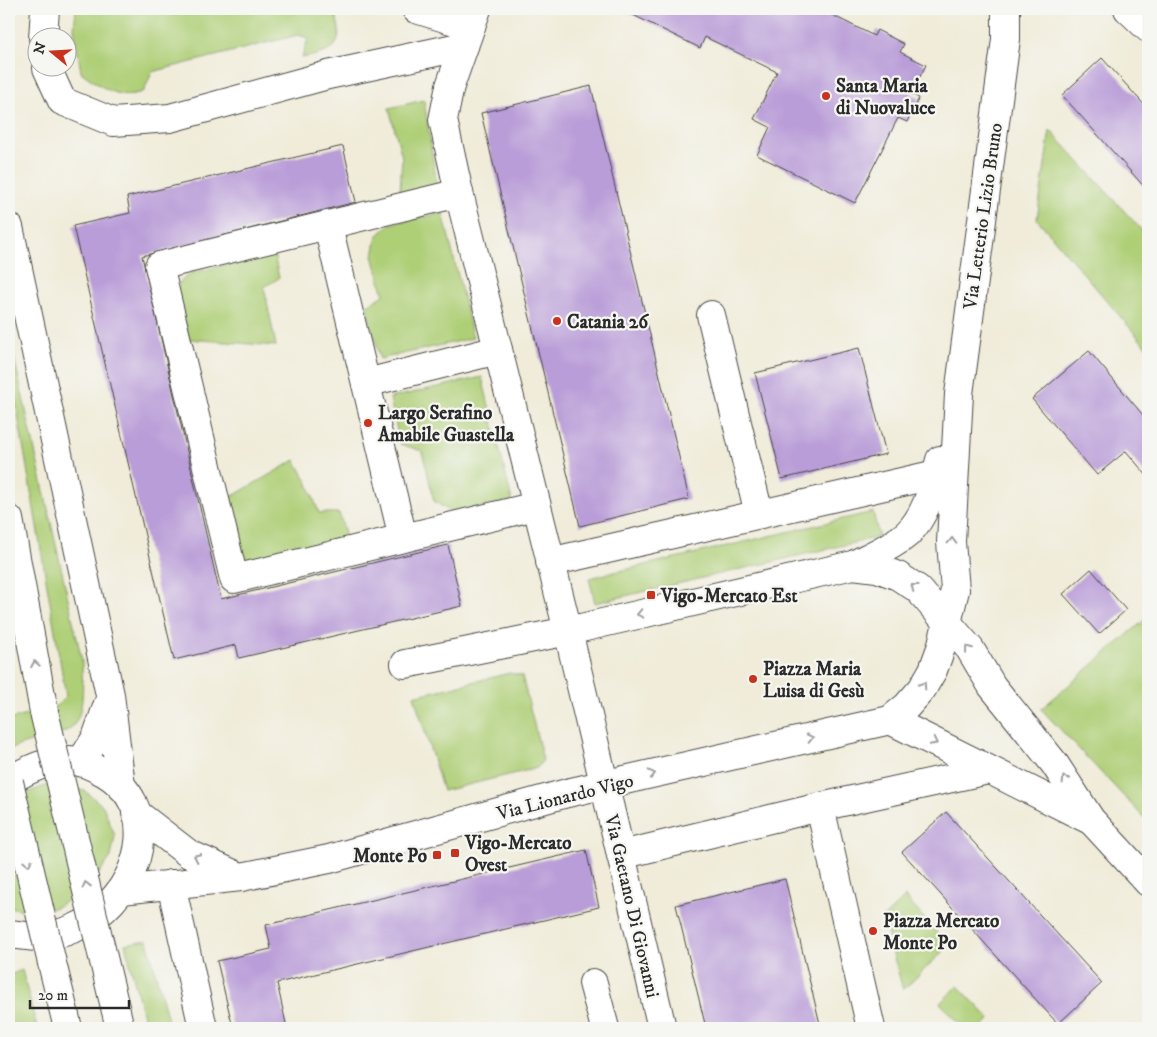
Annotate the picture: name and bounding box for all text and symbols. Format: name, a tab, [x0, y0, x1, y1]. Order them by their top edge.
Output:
north arrow	[28, 28, 78, 78]
text: N	[30, 40, 51, 57]
place label: Santa Maria di Nuovaluce	[836, 75, 935, 120]
marker: Santa Maria di Nuovaluce	[820, 90, 832, 102]
street label: Via Letterio Lizio Bruno	[959, 121, 1008, 312]
place label: Catania 26	[567, 311, 649, 334]
marker: Catania 26	[551, 315, 563, 327]
place label: Largo Serafino Amabile Guastella	[377, 402, 515, 447]
marker: Largo Serafino Amabile Guastella	[362, 417, 374, 429]
one-way arrow	[947, 537, 957, 544]
one-way arrow	[910, 584, 920, 593]
place label: Vigo-Mercato Est	[660, 585, 798, 608]
marker: Vigo-Mercato Est	[645, 589, 657, 601]
one-way arrow	[636, 608, 645, 619]
one-way arrow	[965, 645, 974, 654]
place label: Piazza Maria Luisa di Gesù	[763, 658, 864, 703]
one-way arrow	[31, 659, 41, 668]
marker: Piazza Maria Luisa di Gesù	[747, 673, 759, 685]
one-way arrow	[917, 681, 927, 690]
one-way arrow	[806, 733, 815, 744]
one-way arrow	[928, 736, 937, 746]
street label: Via Lionardo Vigo	[494, 769, 636, 826]
one-way arrow	[647, 769, 656, 780]
one-way arrow	[1061, 776, 1071, 785]
street label: Via Gaetano Di Giovanni	[599, 812, 664, 1000]
place label: Vigo-Mercato Ovest	[464, 832, 572, 877]
place label: Monte Po	[353, 845, 427, 868]
marker: Vigo-Mercato Ovest	[449, 847, 461, 859]
marker: Monte Po	[431, 849, 443, 861]
one-way arrow	[193, 853, 202, 863]
one-way arrow	[22, 859, 33, 868]
one-way arrow	[81, 880, 92, 889]
place label: Piazza Mercato Monte Po	[883, 910, 999, 955]
marker: Piazza Mercato Monte Po	[867, 925, 879, 937]
scale bar	[30, 977, 129, 1009]
text: 20 m	[38, 986, 68, 1005]

